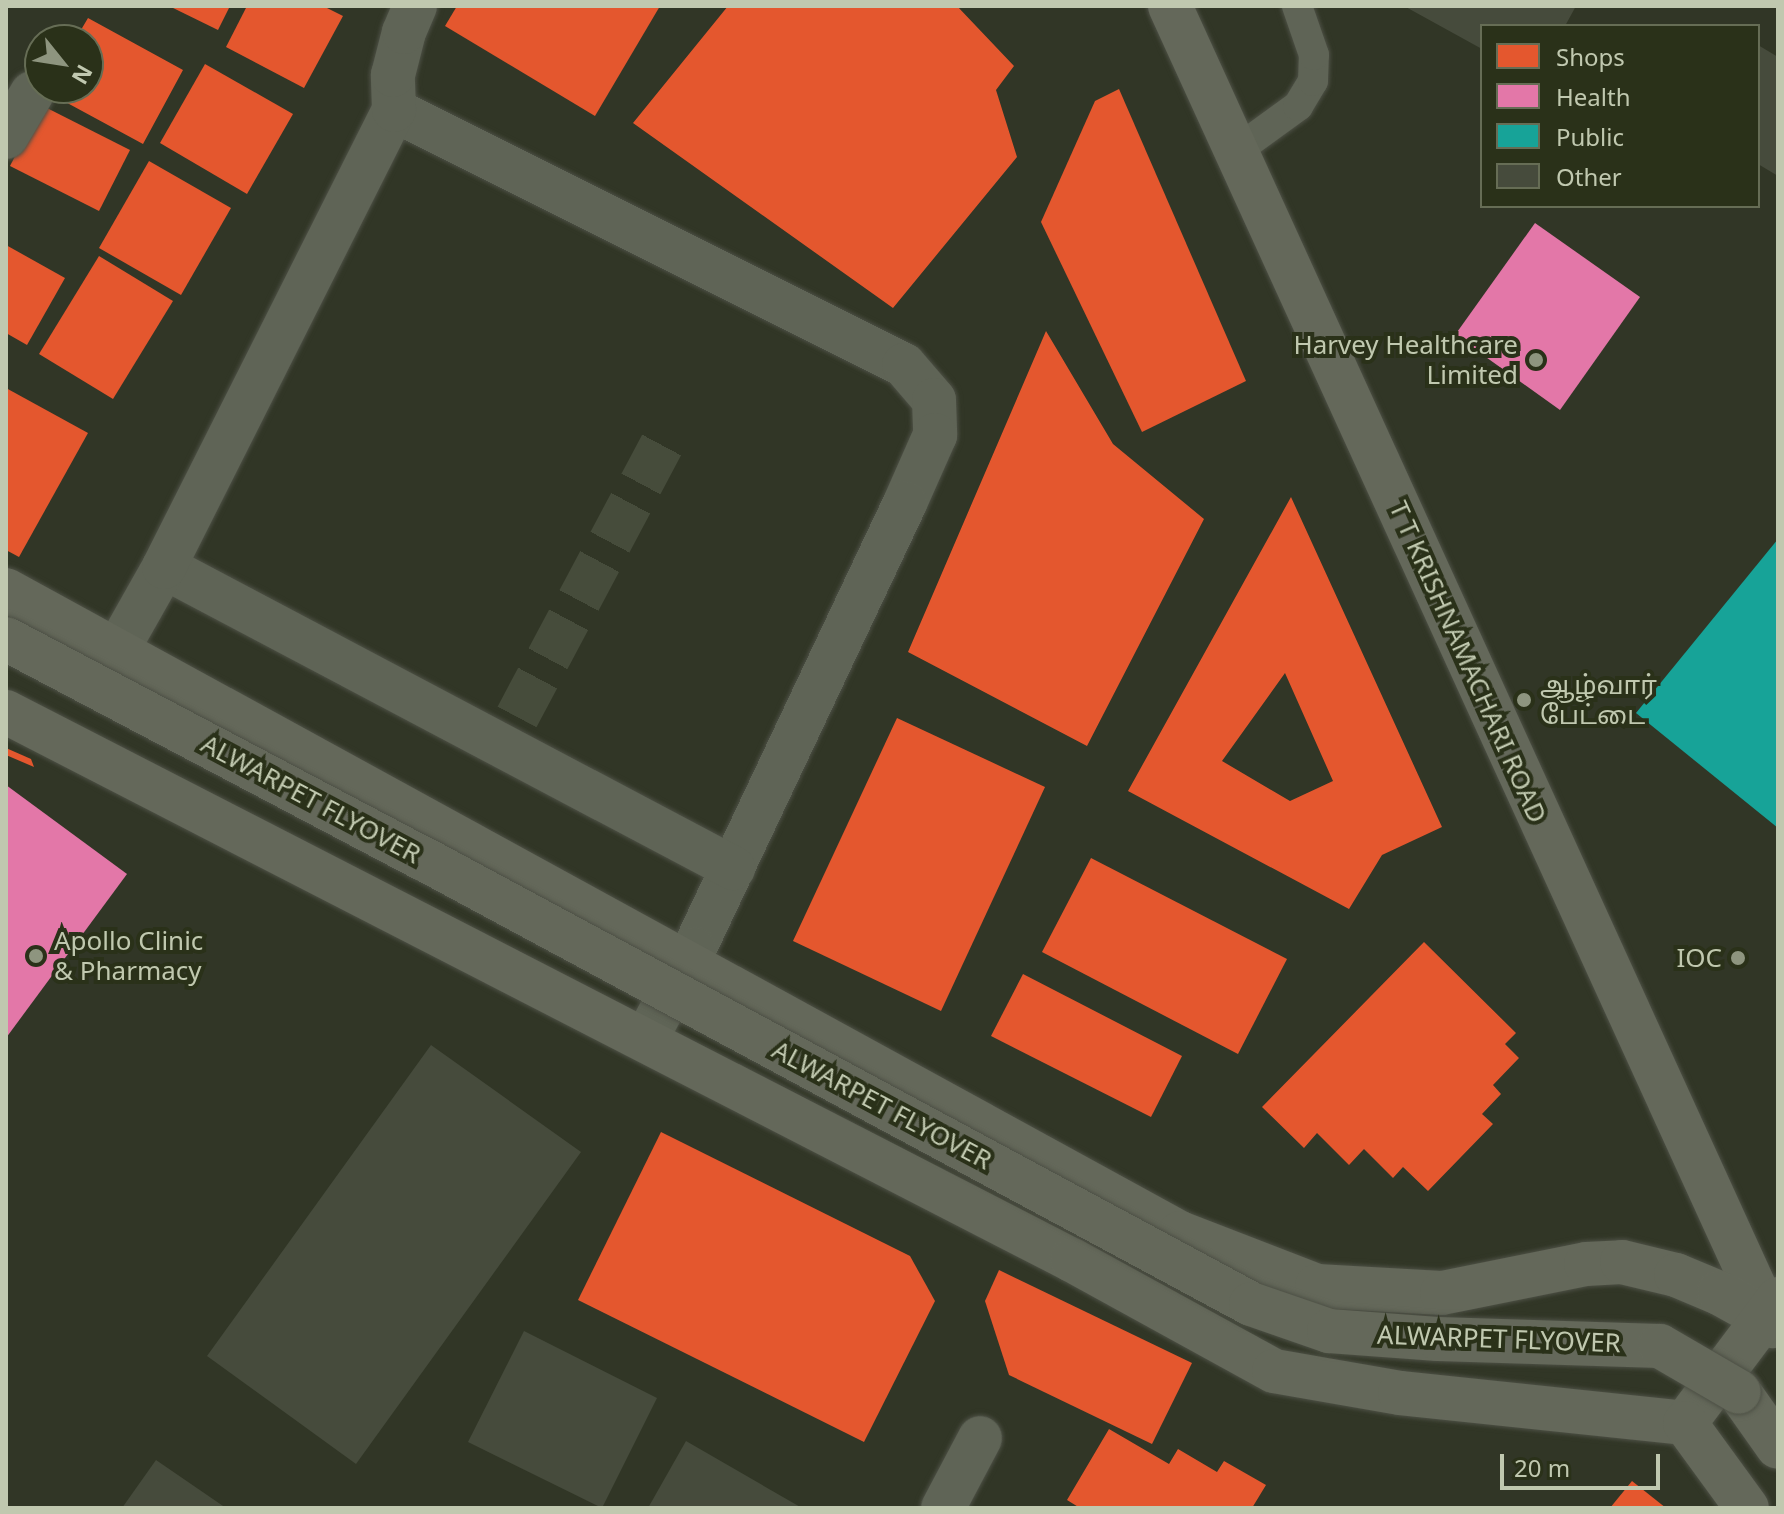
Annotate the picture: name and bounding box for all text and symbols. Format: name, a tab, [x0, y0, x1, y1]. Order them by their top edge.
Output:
north arrow	[24, 24, 104, 104]
legend	[1480, 24, 1760, 208]
text: Shops	[1556, 40, 1625, 73]
text: N	[66, 60, 101, 90]
text: Health	[1556, 80, 1630, 113]
text: Public	[1556, 120, 1624, 153]
text: Other	[1556, 160, 1622, 193]
place label: Harvey Healthcare Limited	[1293, 329, 1518, 390]
marker: Harvey Healthcare Limited	[1525, 349, 1547, 371]
street label: T T KRISHNAMACHARI ROAD	[1383, 496, 1553, 828]
place label: ஆழ்வார் பேட்டை	[1540, 669, 1657, 730]
marker: ஆழ்வார் பேட்டை	[1515, 691, 1533, 709]
street label: ALWARPET FLYOVER	[196, 728, 426, 870]
place label: Apollo Clinic & Pharmacy	[54, 925, 203, 986]
place label: IOC	[1676, 942, 1722, 974]
marker: Apollo Clinic & Pharmacy	[25, 945, 47, 967]
marker: IOC	[1729, 949, 1747, 967]
street label: ALWARPET FLYOVER	[767, 1034, 997, 1176]
street label: ALWARPET FLYOVER	[1377, 1319, 1621, 1359]
scale bar	[1504, 1438, 1664, 1488]
text: 20 m	[1514, 1451, 1570, 1484]

